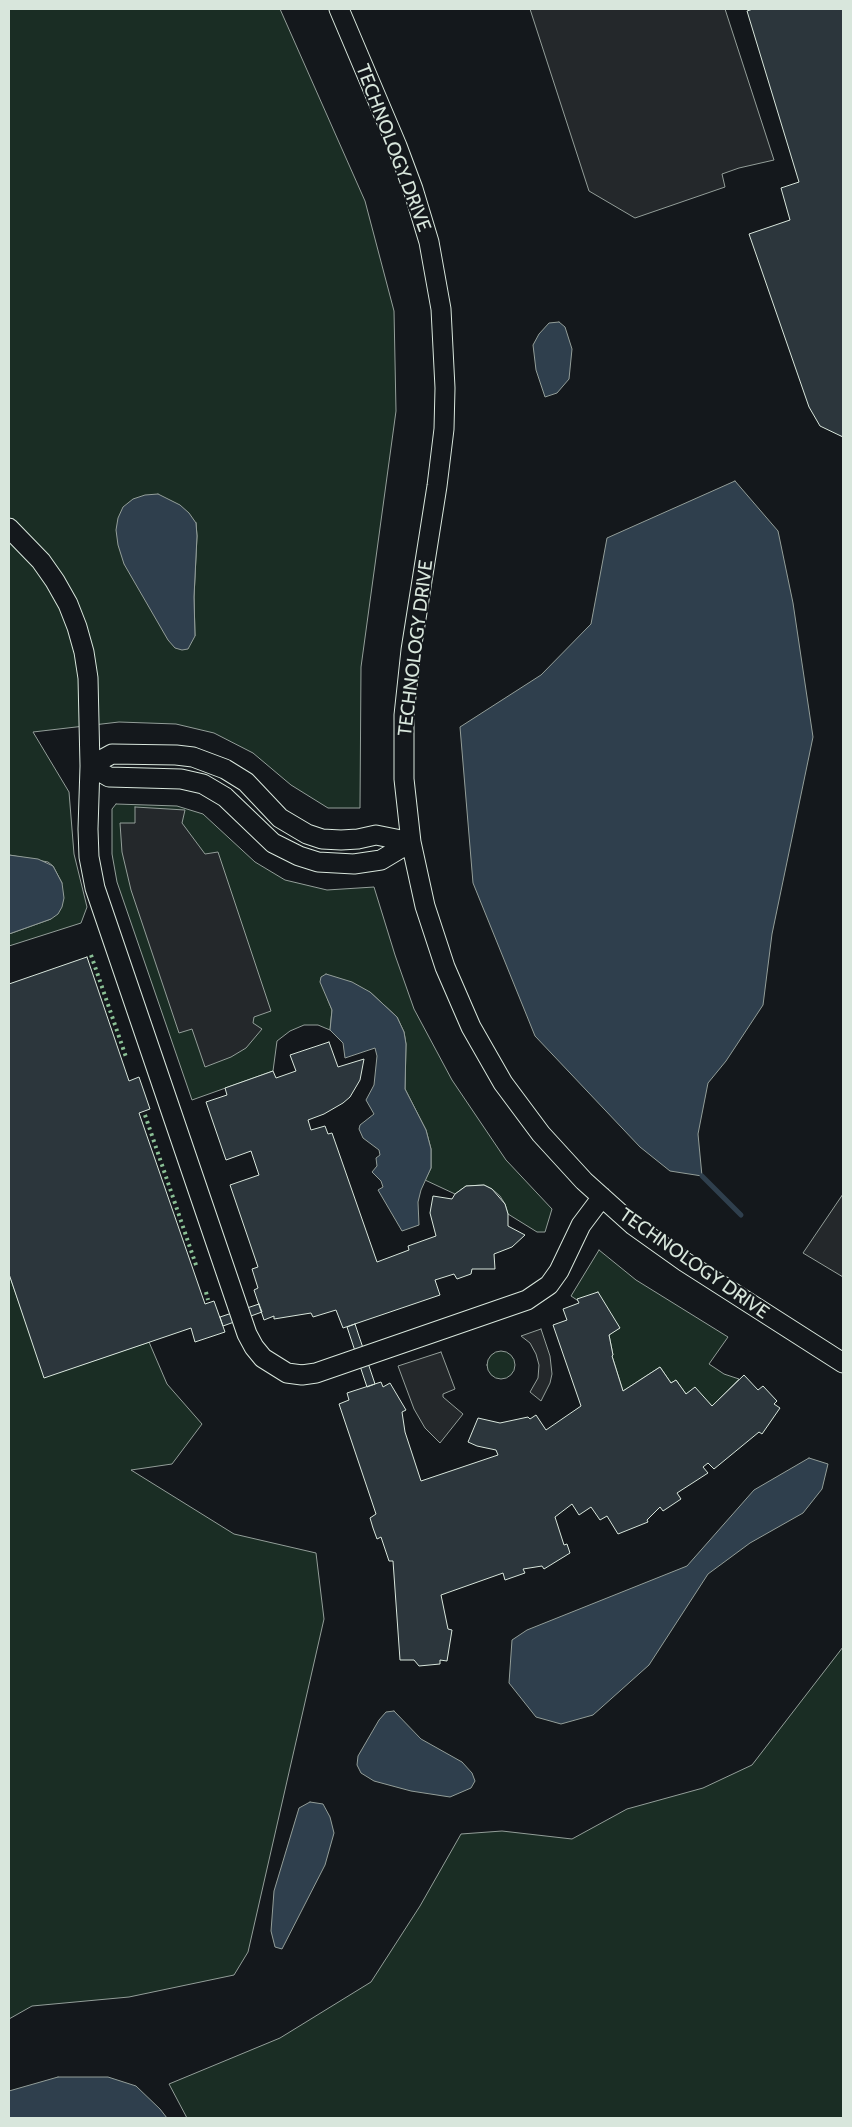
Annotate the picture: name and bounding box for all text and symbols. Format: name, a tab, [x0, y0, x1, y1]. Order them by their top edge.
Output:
street label: TECHNOLOGY DRIVE	[351, 61, 435, 235]
street label: TECHNOLOGY DRIVE	[394, 559, 438, 737]
street label: TECHNOLOGY DRIVE	[615, 1204, 773, 1324]

